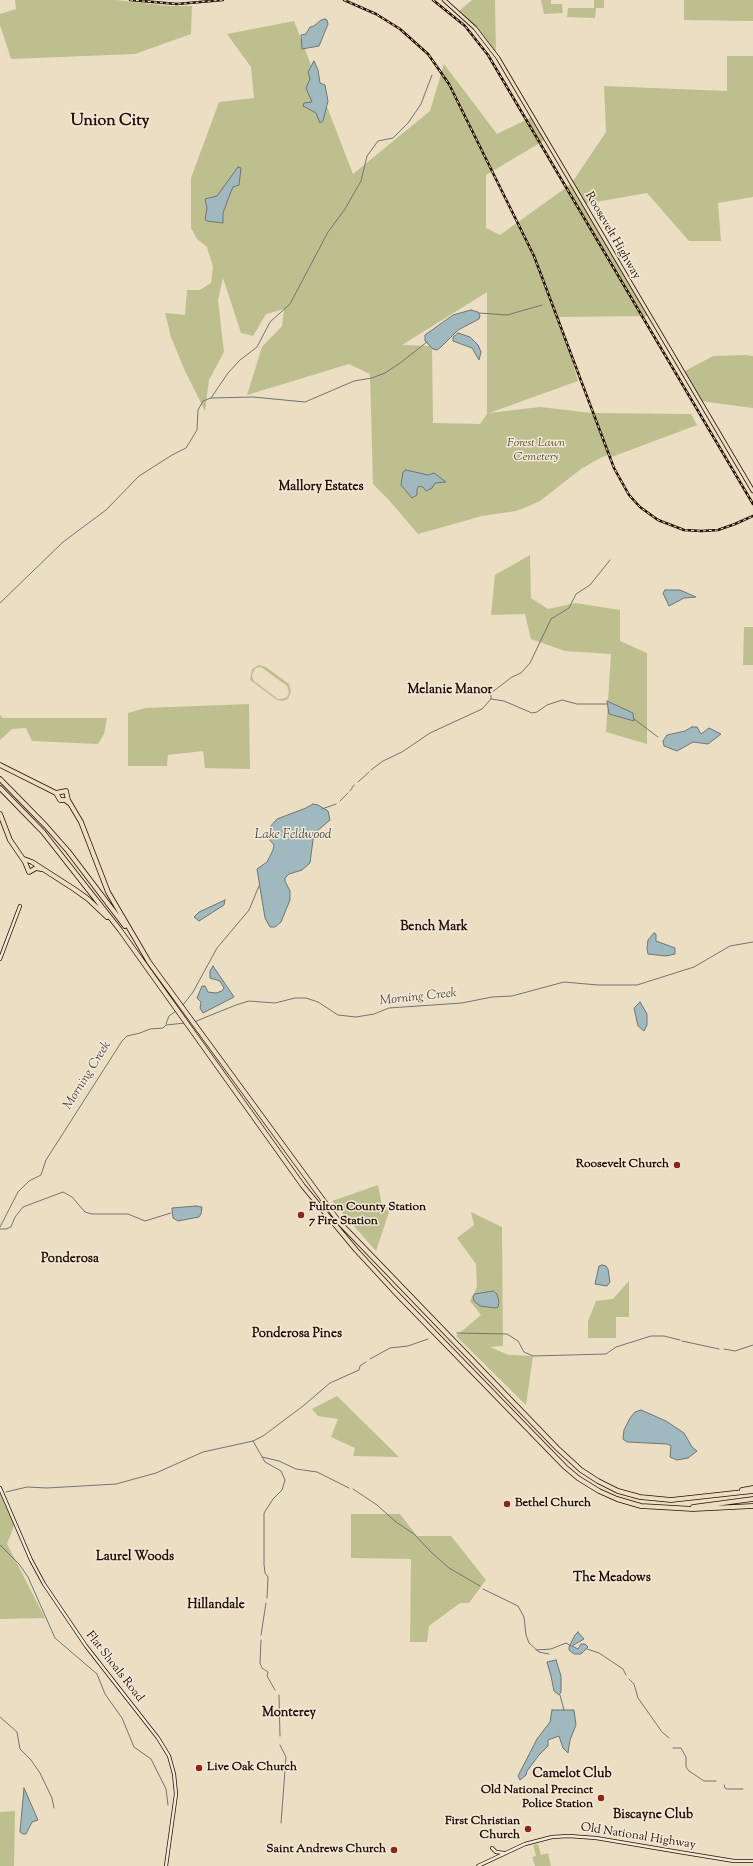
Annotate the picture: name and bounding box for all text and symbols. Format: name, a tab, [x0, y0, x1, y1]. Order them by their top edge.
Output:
district label: Union City	[70, 112, 150, 132]
street label: Roosevelt Highway	[581, 190, 643, 282]
park label: Forest Lawn Cemetery	[507, 437, 565, 465]
district label: Mallory Estates	[278, 480, 364, 496]
district label: Melanie Manor	[408, 683, 492, 699]
water label: Lake Feldwood	[254, 828, 332, 844]
district label: Bench Mark	[400, 920, 468, 936]
water label: Morning Creek	[379, 986, 457, 1010]
water label: Morning Creek	[61, 1039, 115, 1113]
place label: Roosevelt Church	[576, 1158, 669, 1172]
marker: Roosevelt Church	[672, 1160, 682, 1170]
place label: Fulton County Station 7 Fire Station	[309, 1201, 426, 1229]
marker: Fulton County Station 7 Fire Station	[296, 1210, 306, 1220]
district label: Ponderosa	[41, 1252, 99, 1268]
district label: Ponderosa Pines	[252, 1327, 342, 1343]
place label: Bethel Church	[515, 1497, 591, 1511]
marker: Bethel Church	[502, 1499, 512, 1509]
district label: Laurel Woods	[96, 1550, 174, 1566]
district label: The Meadows	[573, 1571, 651, 1587]
district label: Hillandale	[187, 1598, 245, 1614]
street label: Flat Shoals Road	[82, 1629, 146, 1705]
district label: Monterey	[262, 1706, 316, 1722]
place label: Live Oak Church	[207, 1761, 297, 1775]
marker: Live Oak Church	[194, 1763, 204, 1773]
district label: Camelot Club	[532, 1767, 612, 1783]
place label: Old National Precinct Police Station	[481, 1784, 593, 1812]
marker: Old National Precinct Police Station	[596, 1793, 606, 1803]
district label: Biscayne Club	[613, 1808, 693, 1824]
place label: First Christian Church	[445, 1815, 520, 1843]
street label: Old National Highway	[579, 1821, 697, 1853]
marker: First Christian Church	[523, 1824, 533, 1834]
place label: Saint Andrews Church	[266, 1843, 386, 1857]
marker: Saint Andrews Church	[389, 1845, 399, 1855]

